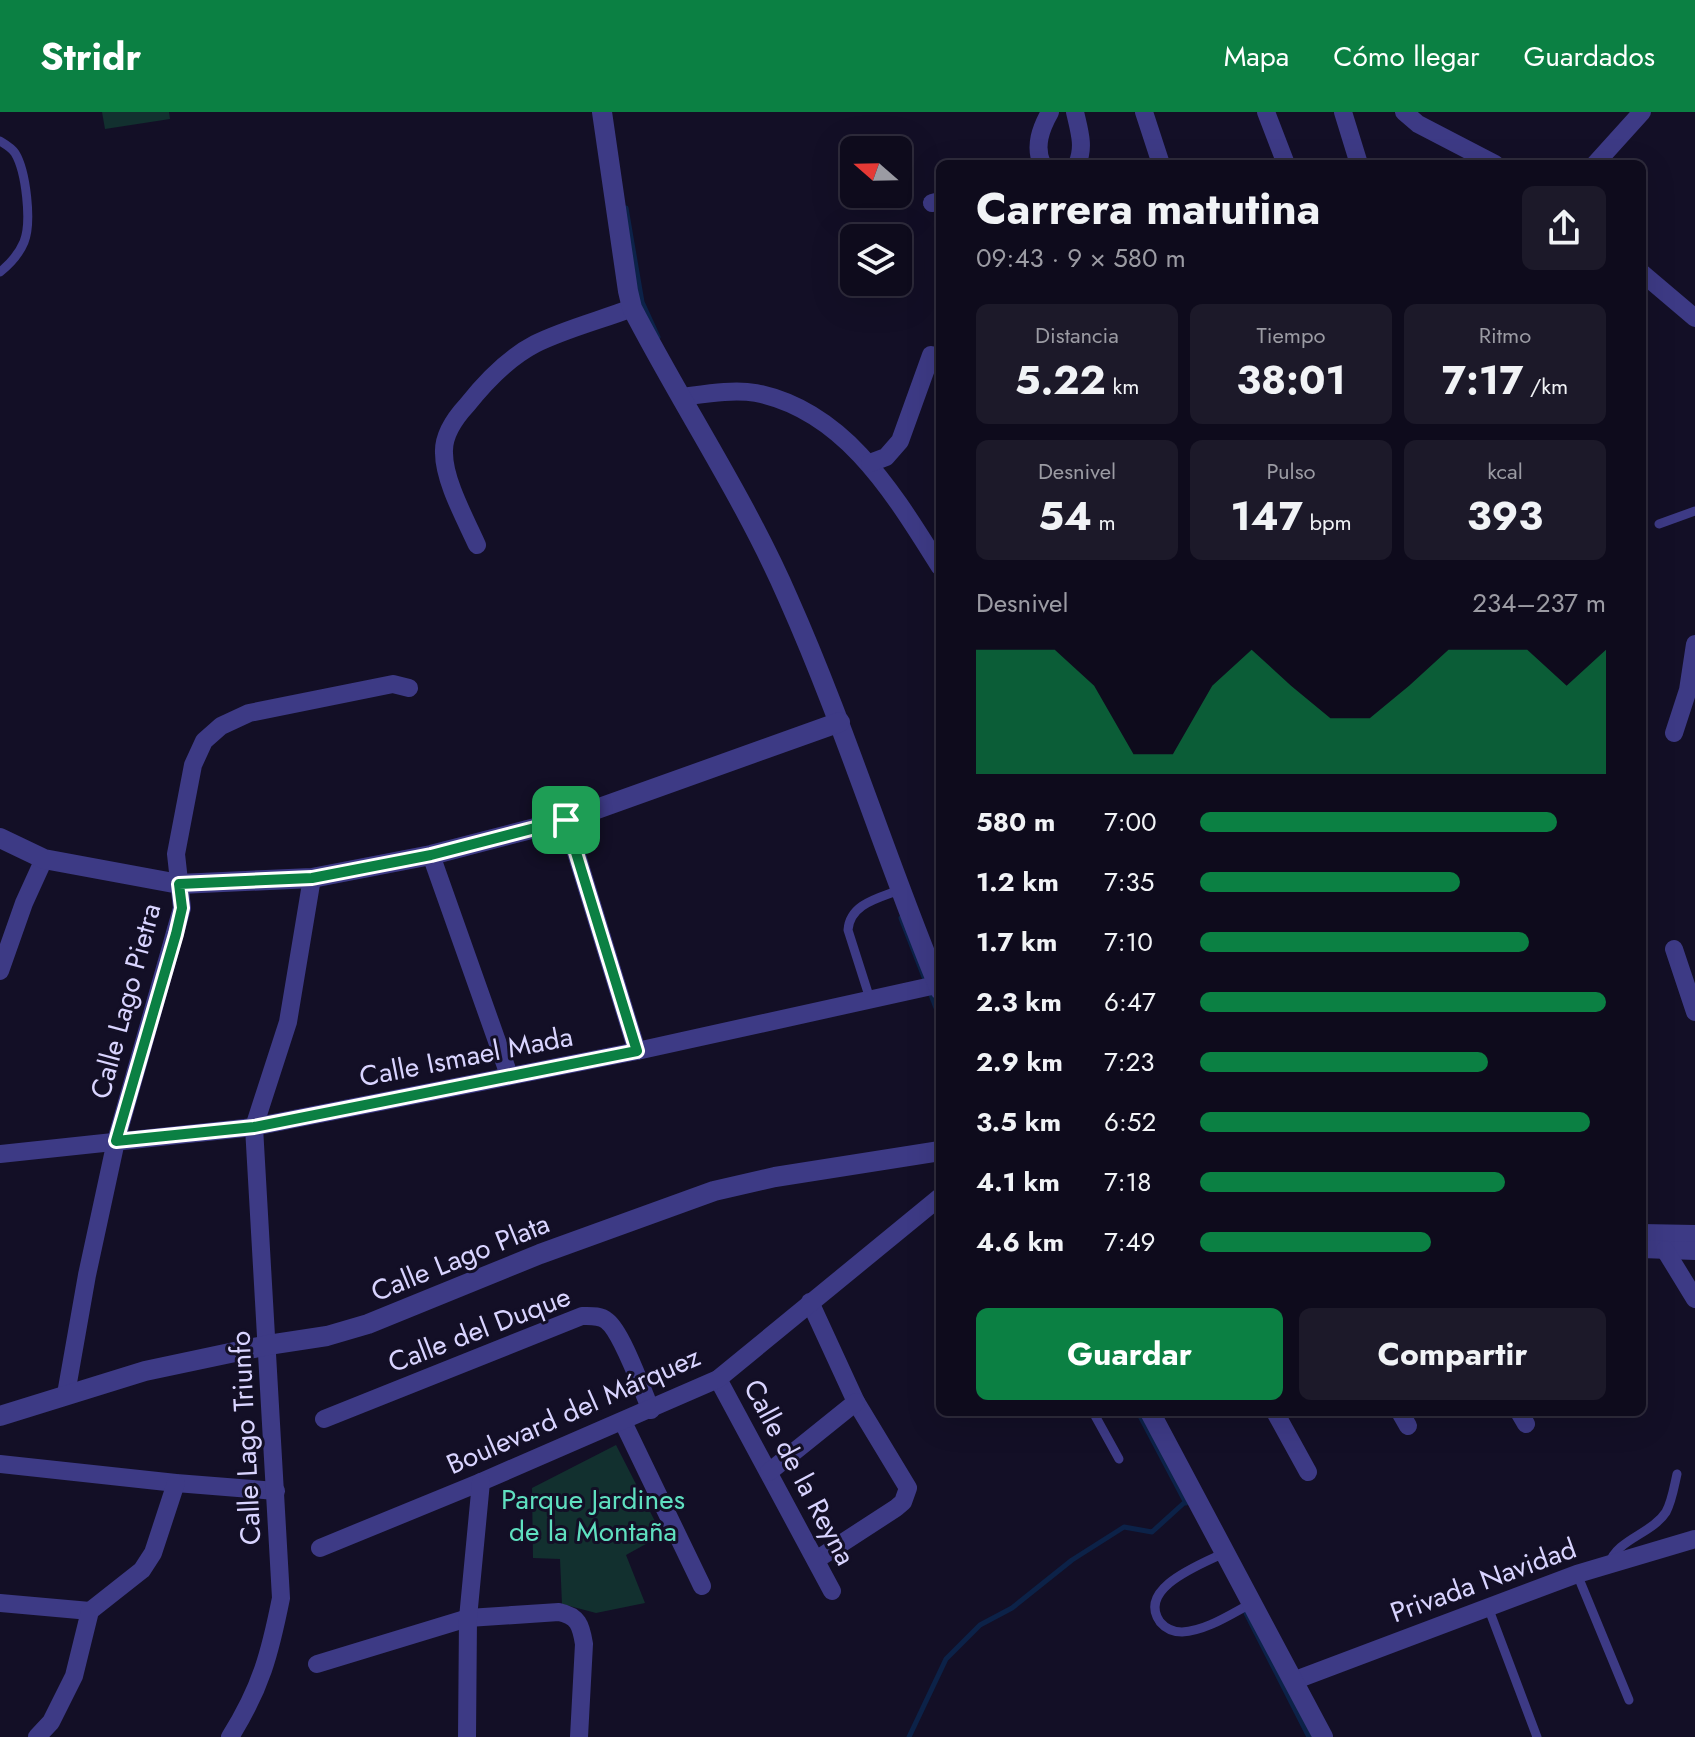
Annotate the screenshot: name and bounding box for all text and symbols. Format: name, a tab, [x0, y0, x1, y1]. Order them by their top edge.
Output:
text: Stridr	[40, 29, 141, 84]
text: Mapa	[1224, 36, 1289, 77]
text: Cómo llegar	[1333, 36, 1480, 77]
text: Guardados	[1524, 36, 1655, 77]
north arrow	[840, 136, 912, 208]
map controls	[840, 136, 912, 296]
text: Carrera matutina	[976, 177, 1321, 241]
button: share	[1522, 186, 1606, 270]
button: layers	[840, 224, 912, 296]
text: 09:43 · 9 × 580 m	[976, 239, 1186, 277]
text: Distancia	[1035, 319, 1119, 351]
text: Tiempo	[1257, 319, 1326, 351]
text: Ritmo	[1479, 319, 1531, 351]
text: 5.22	[1015, 351, 1106, 409]
text: 38:01	[1236, 351, 1346, 409]
text: 7:17	[1442, 351, 1523, 409]
text: km	[1106, 370, 1139, 402]
text: /km	[1523, 370, 1568, 402]
text: Desnivel	[1038, 455, 1116, 487]
text: Pulso	[1266, 455, 1316, 487]
text: kcal	[1487, 455, 1523, 487]
text: 54	[1038, 487, 1092, 545]
text: 147	[1230, 487, 1303, 545]
text: 393	[1467, 487, 1543, 545]
text: m	[1092, 506, 1116, 538]
text: bpm	[1303, 506, 1352, 538]
text: Desnivel	[976, 584, 1068, 622]
text: 234–237 m	[1472, 584, 1606, 622]
pin	[532, 786, 600, 854]
icon: arrive	[544, 798, 588, 842]
text: 580 m	[976, 803, 1055, 841]
text: 7:00	[1104, 803, 1157, 841]
text: 1.2 km	[976, 863, 1059, 901]
text: 7:35	[1104, 863, 1154, 901]
street label: Calle Lago Pietra	[80, 899, 171, 1103]
text: 1.7 km	[976, 923, 1057, 961]
text: 7:10	[1104, 923, 1153, 961]
text: 2.3 km	[976, 983, 1062, 1021]
text: 6:47	[1104, 983, 1156, 1021]
street label: Calle Ismael Mada	[356, 1016, 576, 1097]
text: 2.9 km	[976, 1043, 1063, 1081]
text: 7:23	[1104, 1043, 1154, 1081]
text: 3.5 km	[976, 1103, 1061, 1141]
text: 6:52	[1104, 1103, 1156, 1141]
text: 4.1 km	[976, 1163, 1060, 1201]
text: 7:18	[1104, 1163, 1151, 1201]
street label: Calle Lago Plata	[365, 1203, 556, 1312]
text: 4.6 km	[976, 1223, 1064, 1261]
text: 7:49	[1104, 1223, 1156, 1261]
street label: Calle del Duque	[382, 1276, 576, 1383]
button: Guardar	[976, 1308, 1283, 1400]
button: Compartir	[1299, 1308, 1606, 1400]
street label: Calle Lago Triunfo	[219, 1330, 272, 1546]
street label: Boulevard del Márquez	[440, 1336, 707, 1485]
street label: Calle de la Reyna	[733, 1372, 866, 1573]
park label: Parque Jardines de la Montaña	[501, 1479, 685, 1552]
street label: Privada Navidad	[1384, 1528, 1582, 1633]

